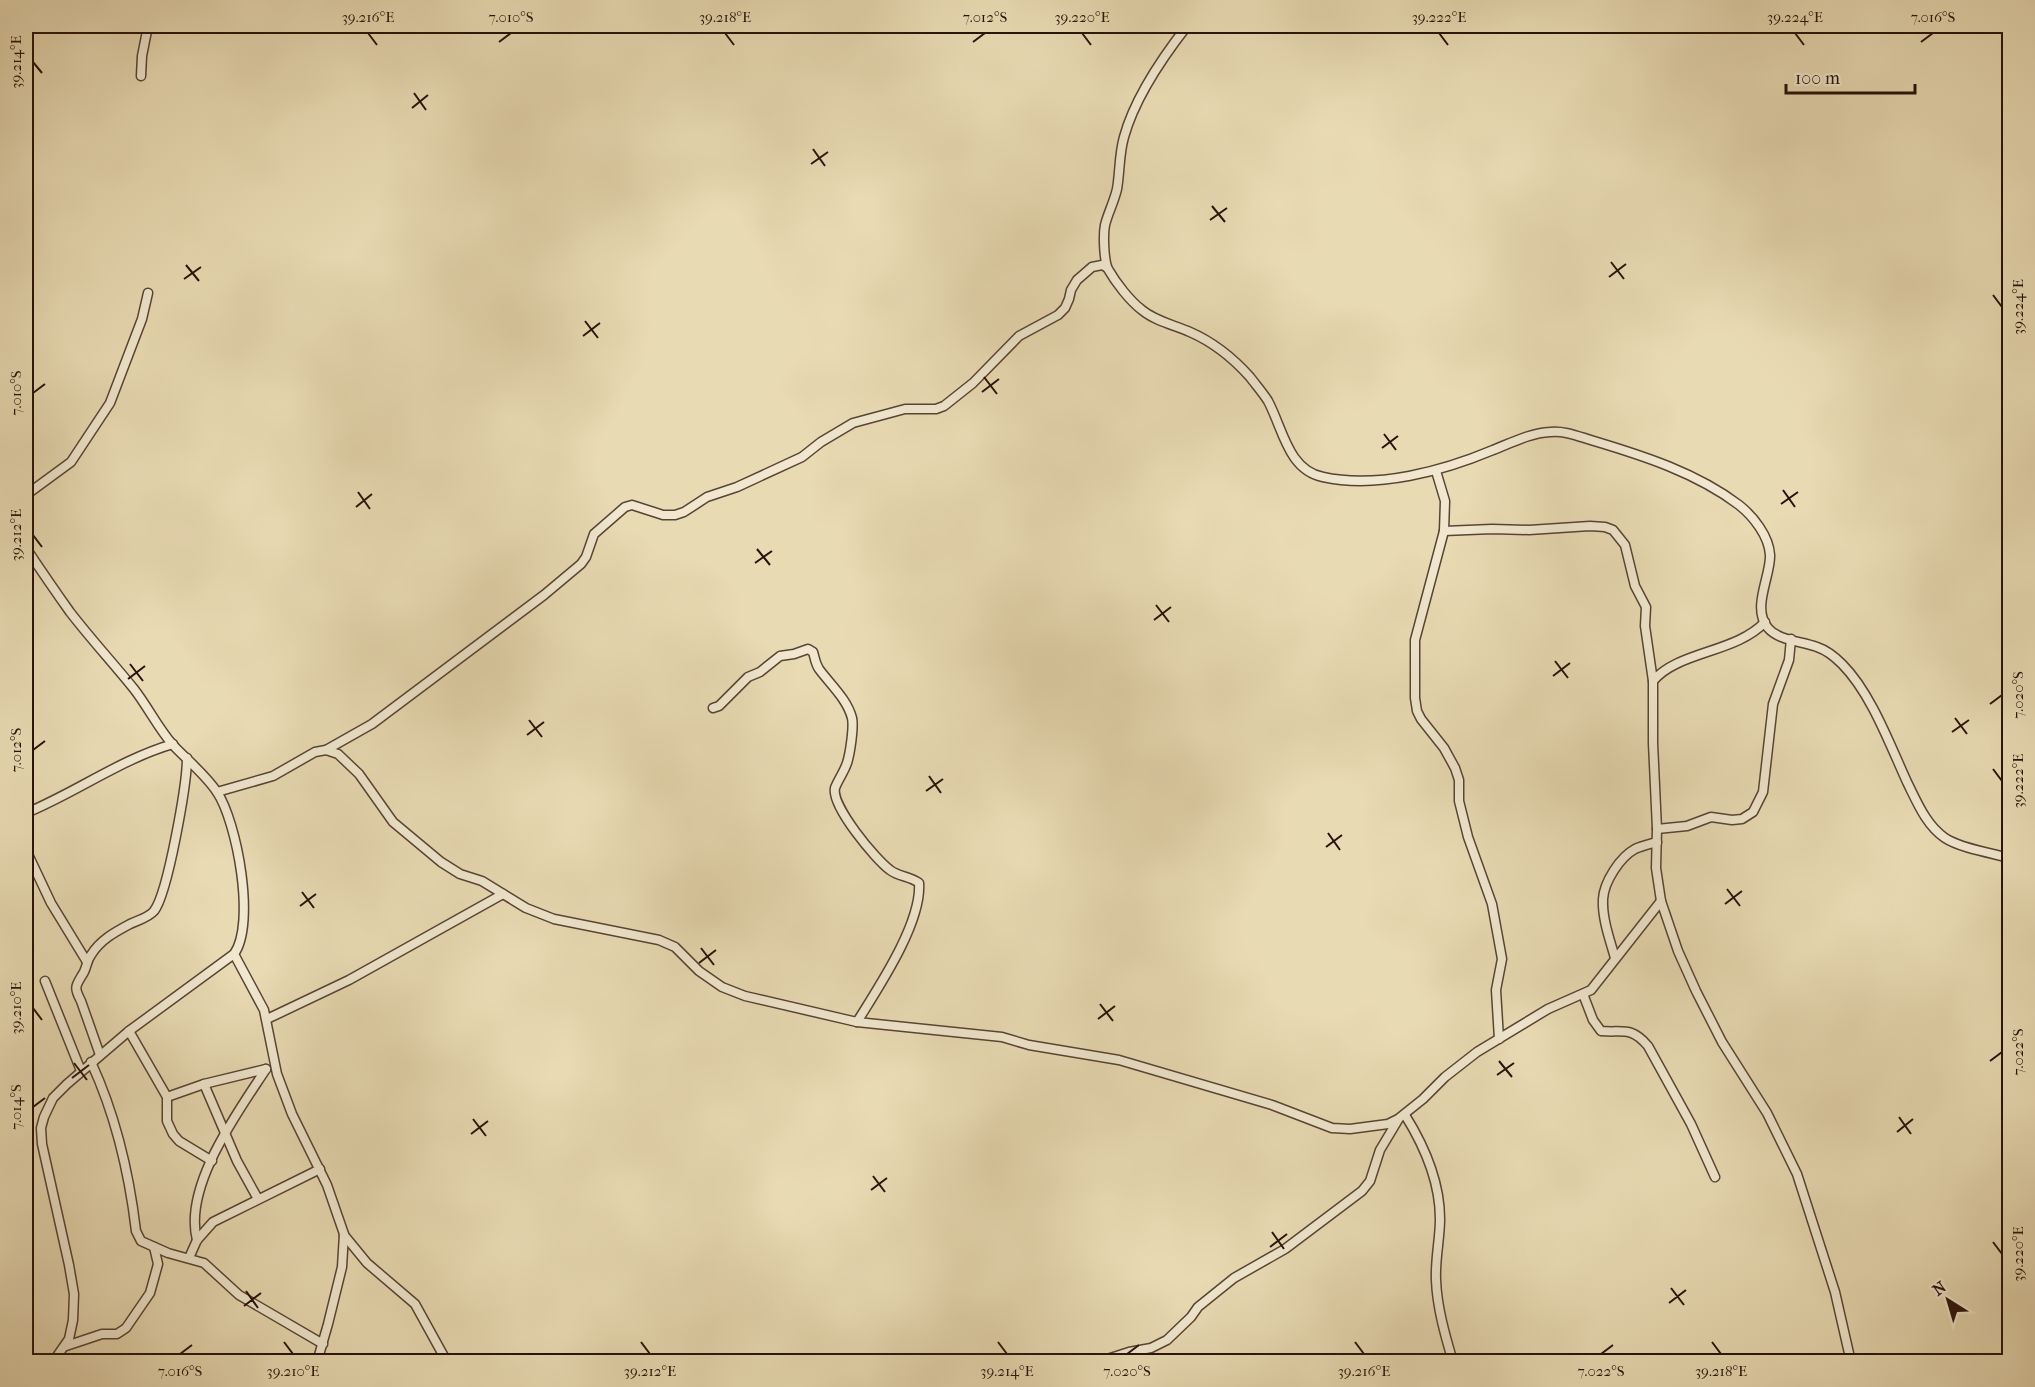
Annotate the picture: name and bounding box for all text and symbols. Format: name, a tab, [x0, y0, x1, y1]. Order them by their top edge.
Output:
text: 39.216°E	[342, 8, 394, 26]
text: 7.010°S	[489, 8, 534, 26]
text: 39.218°E	[699, 8, 751, 26]
text: 7.012°S	[963, 8, 1007, 26]
text: 39.220°E	[1054, 8, 1110, 26]
text: 39.222°E	[1412, 8, 1466, 26]
text: 39.224°E	[1767, 8, 1823, 26]
text: 7.016°S	[1911, 8, 1956, 26]
text: 39.214°E	[7, 35, 25, 89]
scale bar	[1786, 57, 1915, 95]
text: 100 m	[1795, 68, 1840, 89]
text: 39.224°E	[2009, 279, 2027, 335]
text: 7.010°S	[7, 370, 25, 415]
text: 39.212°E	[7, 509, 25, 561]
text: 7.020°S	[2009, 671, 2027, 719]
text: 7.012°S	[7, 728, 25, 772]
text: 39.222°E	[2009, 754, 2027, 808]
text: 39.210°E	[7, 982, 25, 1034]
text: 7.022°S	[2009, 1028, 2027, 1075]
text: 7.014°S	[7, 1084, 25, 1130]
text: 39.220°E	[2009, 1226, 2027, 1282]
north arrow	[1918, 1270, 1978, 1330]
text: N	[1929, 1277, 1951, 1300]
text: 7.016°S	[158, 1362, 203, 1380]
text: 39.210°E	[267, 1362, 319, 1380]
text: 39.212°E	[624, 1362, 676, 1380]
text: 39.214°E	[980, 1362, 1034, 1380]
text: 7.020°S	[1103, 1362, 1151, 1380]
text: 39.216°E	[1338, 1362, 1390, 1380]
text: 7.022°S	[1578, 1362, 1625, 1380]
text: 39.218°E	[1695, 1362, 1747, 1380]

